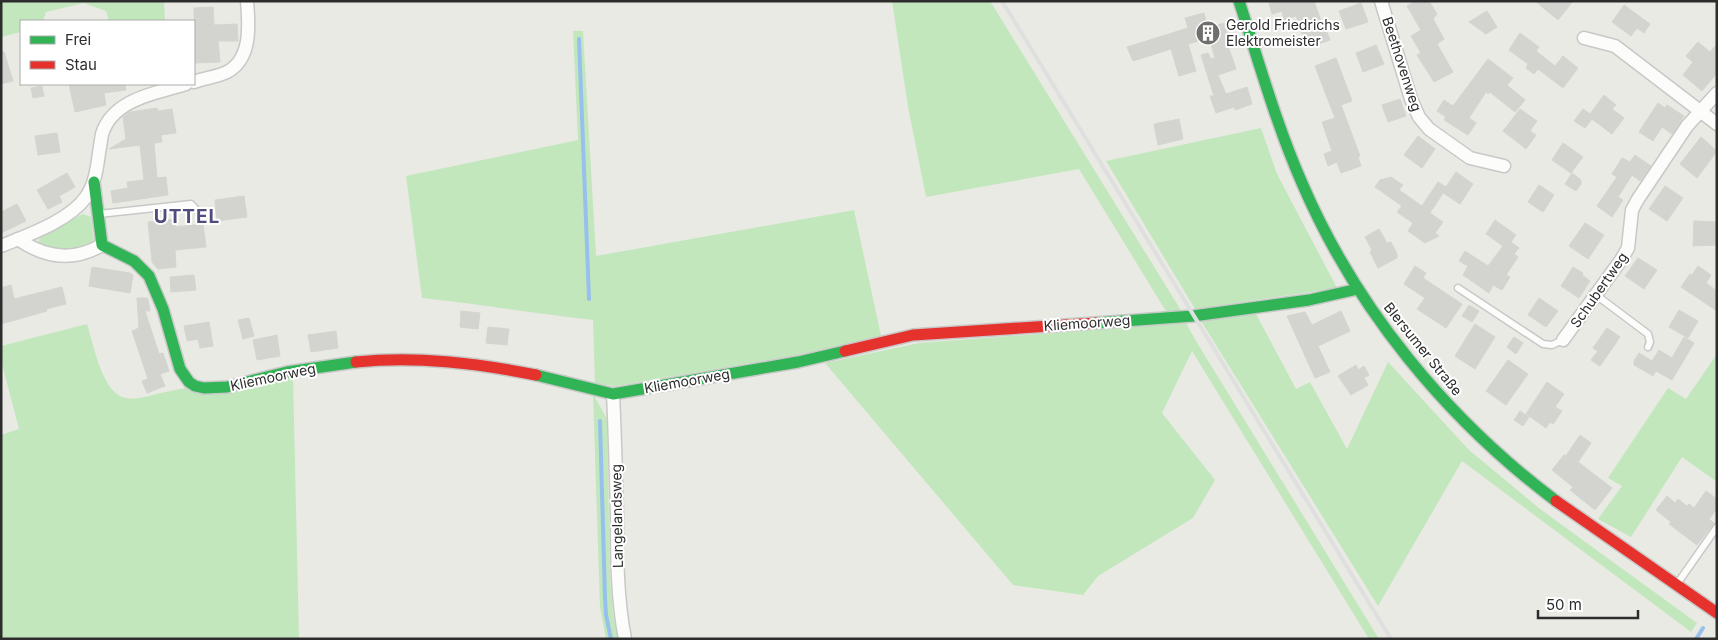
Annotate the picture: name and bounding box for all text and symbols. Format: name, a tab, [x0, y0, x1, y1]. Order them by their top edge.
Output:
street label: Beethovenweg	[1379, 14, 1426, 113]
place label: Gerold Friedrichs Elektromeister	[1226, 16, 1340, 49]
legend	[20, 20, 195, 85]
building icon: Gerold Friedrichs Elektromeister	[1195, 20, 1221, 46]
text: Frei	[65, 30, 91, 49]
text: Stau	[65, 55, 97, 74]
district label: UTTEL	[154, 205, 220, 228]
street label: Schubertweg	[1566, 249, 1631, 331]
street label: Blersumer Straße	[1381, 299, 1466, 399]
street label: Kliemoorweg	[1043, 311, 1131, 334]
street label: Kliemoorweg	[229, 359, 317, 394]
street label: Kliemoorweg	[643, 365, 731, 396]
street label: Langelandsweg	[607, 464, 626, 568]
scale bar	[1538, 588, 1638, 620]
text: 50 m	[1546, 595, 1582, 614]

